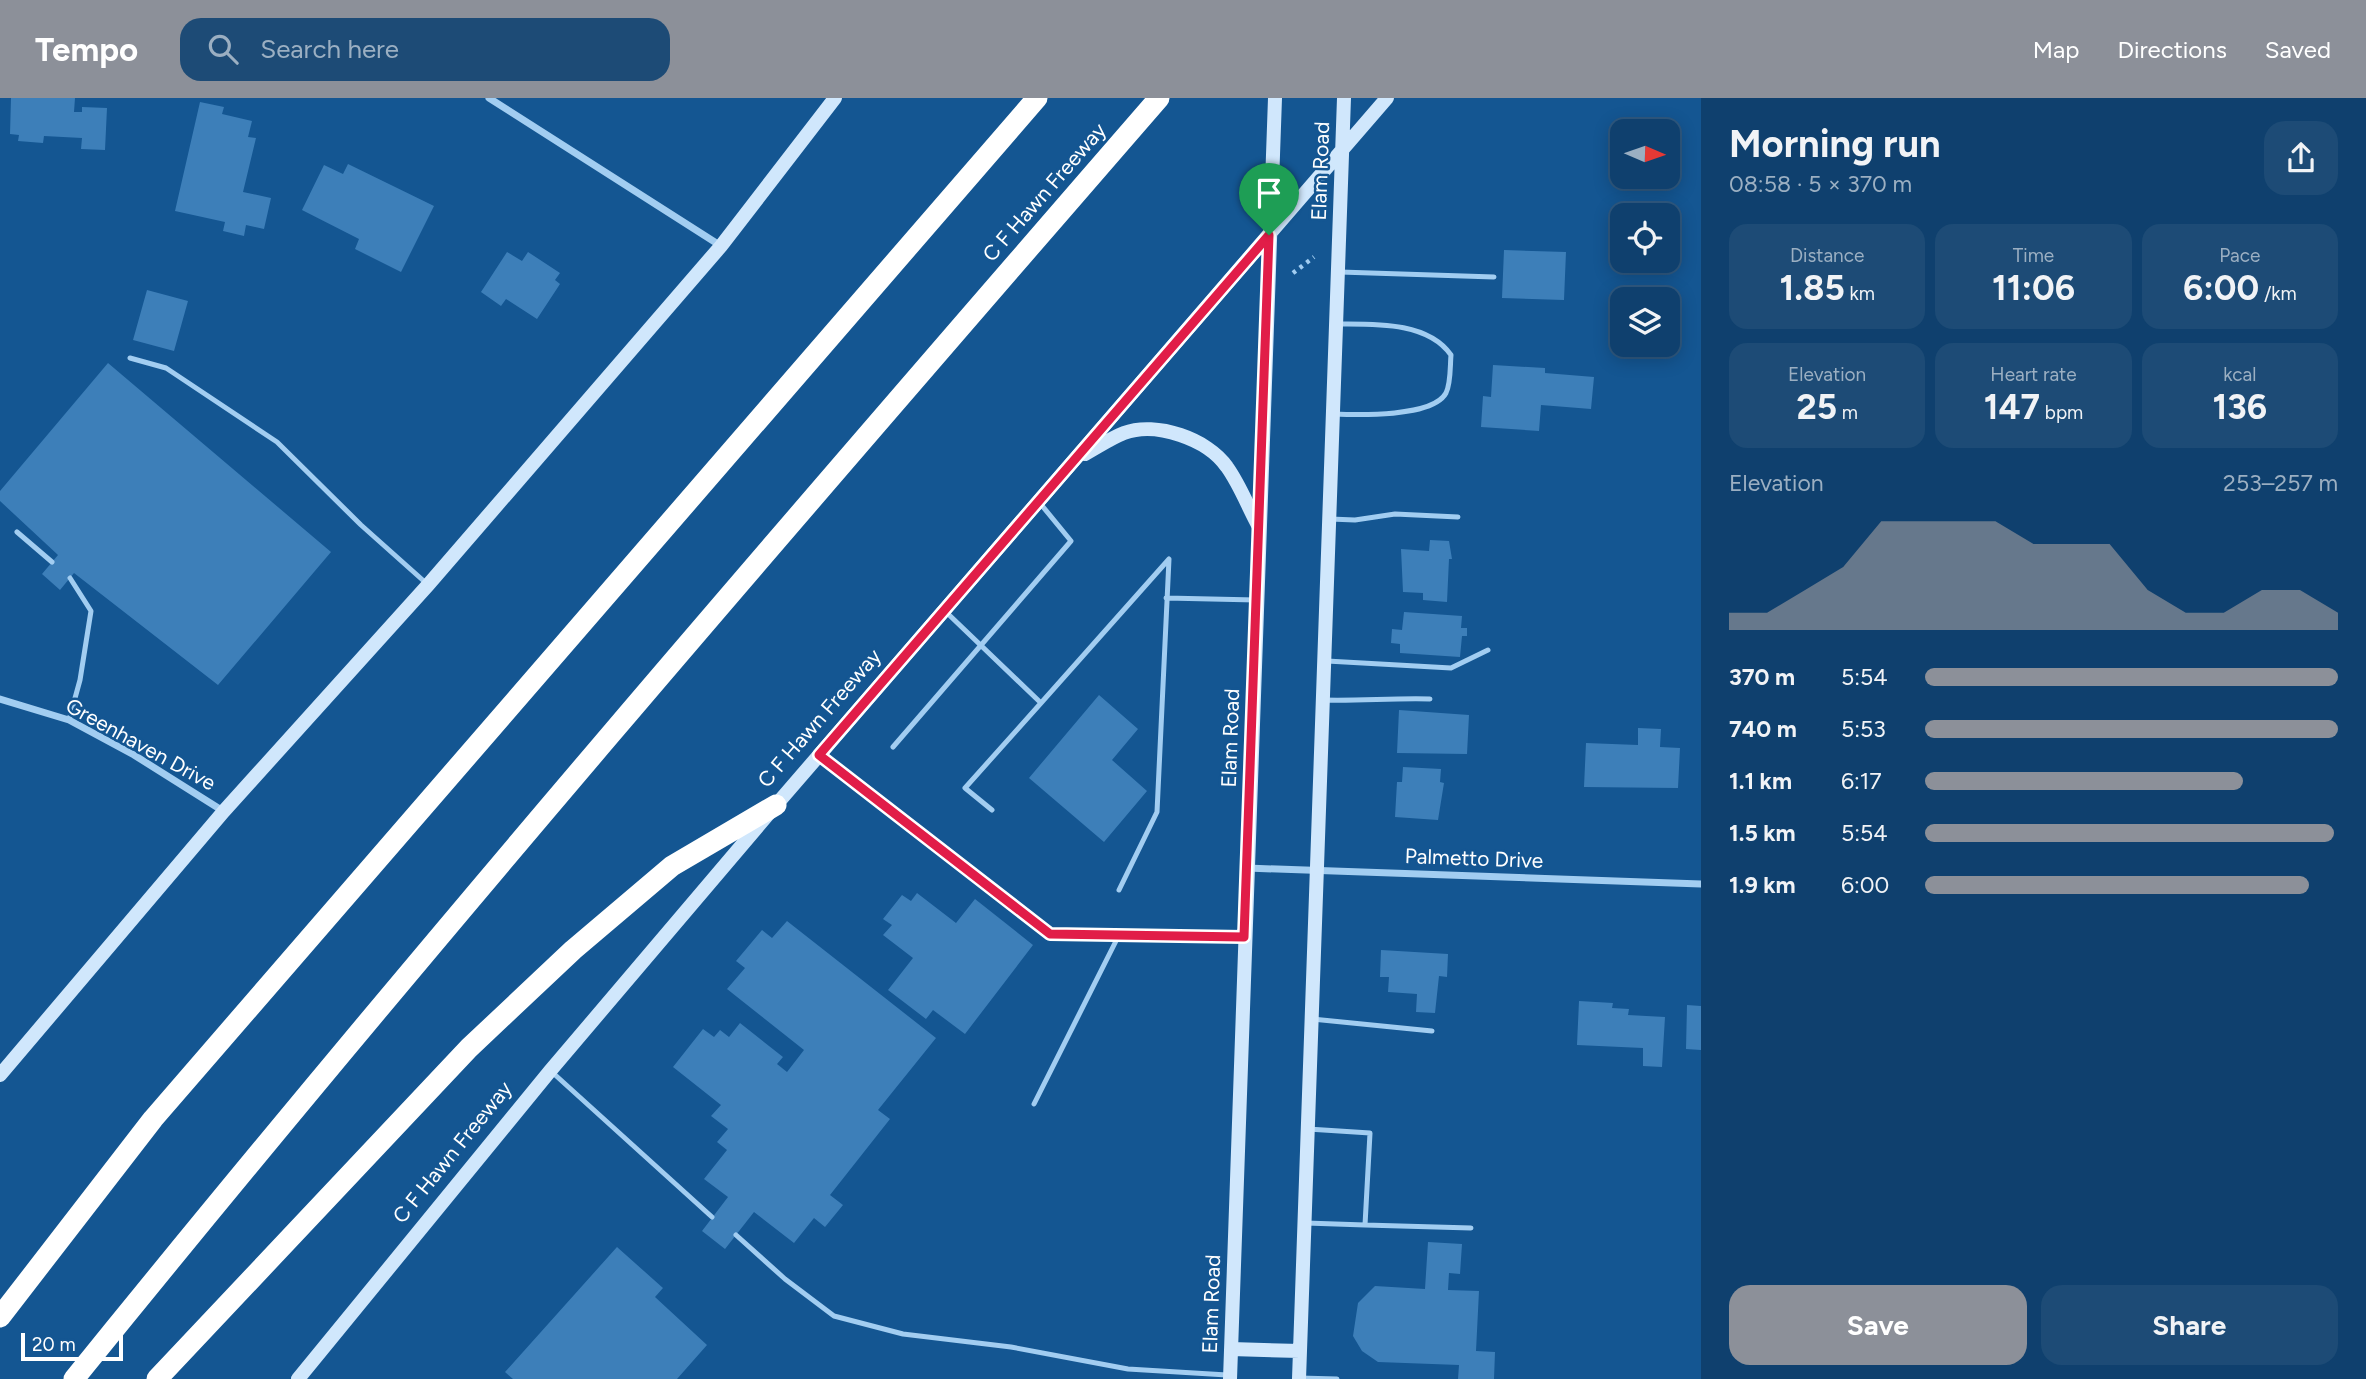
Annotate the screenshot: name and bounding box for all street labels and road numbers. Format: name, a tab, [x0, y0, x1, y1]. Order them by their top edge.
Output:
street label: C F Hawn Freeway	[977, 118, 1111, 266]
street label: Elam Road	[1306, 121, 1334, 221]
street label: C F Hawn Freeway	[752, 644, 886, 792]
street label: Elam Road	[1216, 688, 1244, 788]
street label: Greenhaven Drive	[62, 692, 220, 796]
street label: Palmetto Drive	[1404, 843, 1544, 873]
street label: C F Hawn Freeway	[387, 1076, 517, 1228]
street label: Elam Road	[1197, 1254, 1225, 1354]

